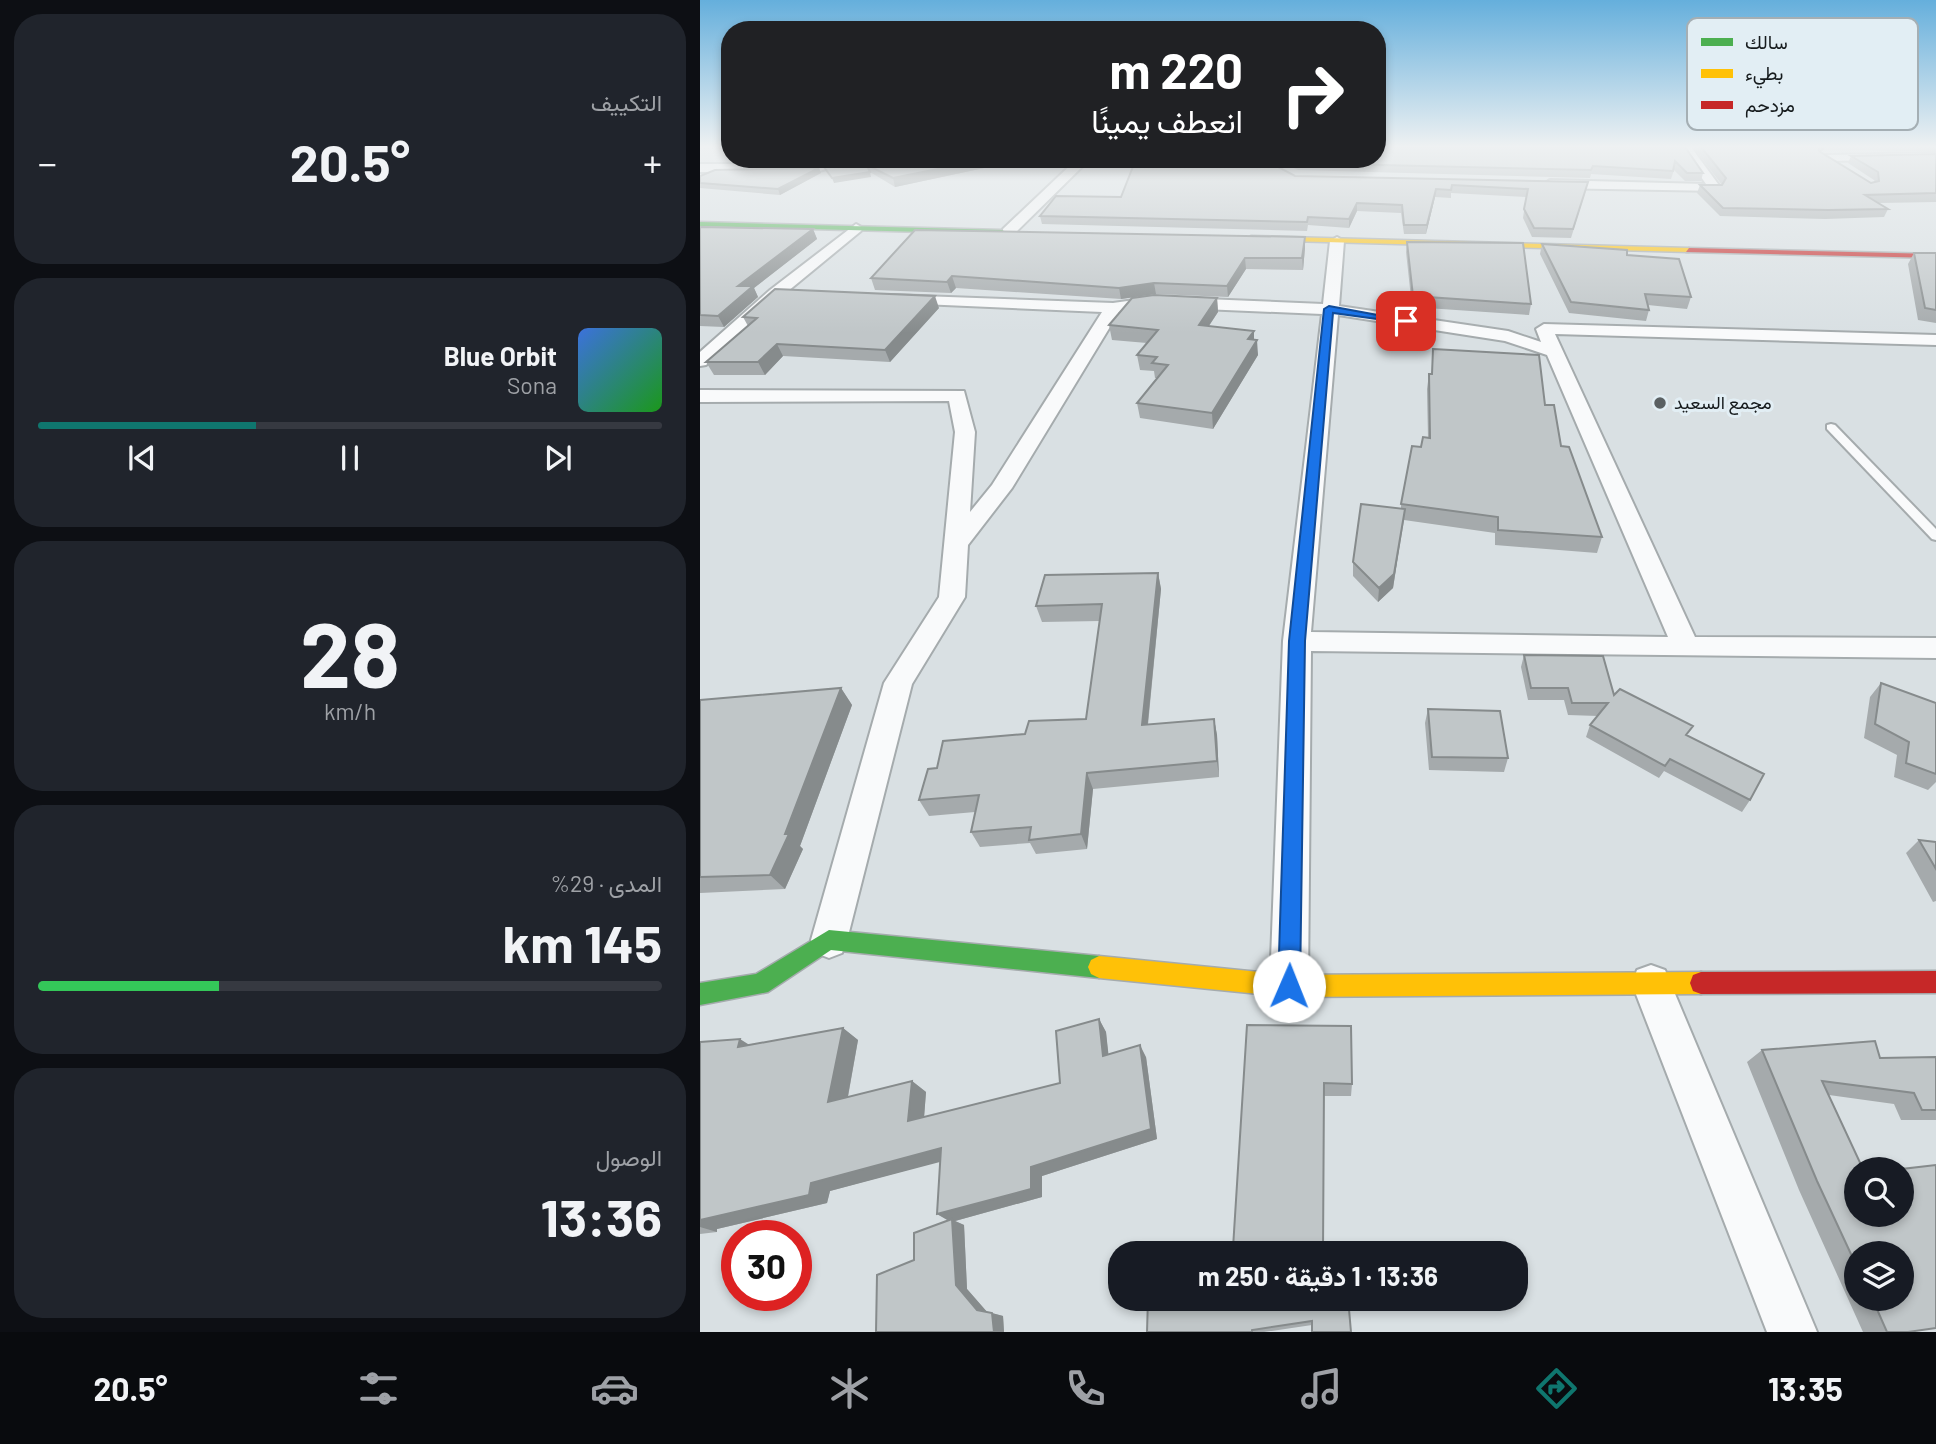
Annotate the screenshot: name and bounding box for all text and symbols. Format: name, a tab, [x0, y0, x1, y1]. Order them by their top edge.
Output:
legend	[1687, 18, 1918, 130]
text: سالك	[1745, 30, 1788, 53]
text: 220 m	[1109, 40, 1243, 99]
icon: right	[1267, 49, 1358, 140]
text: بطيء	[1745, 61, 1783, 89]
text: التكييف	[591, 88, 662, 116]
text: مزدحم	[1745, 93, 1795, 118]
text: انعطف يمينًا	[1091, 101, 1243, 139]
text: 20.5°	[290, 130, 410, 192]
text: −	[38, 139, 57, 185]
text: +	[643, 139, 662, 185]
pin	[1376, 291, 1436, 351]
icon: arrive	[1387, 302, 1425, 340]
text: Blue Orbit	[444, 340, 557, 371]
text: Sona	[507, 371, 557, 399]
place label: مجمع السعيد	[1674, 391, 1772, 415]
marker: مجمع السعيد	[1652, 395, 1668, 411]
icon: previous	[123, 439, 161, 477]
icon: pause	[331, 439, 369, 477]
icon: next	[539, 439, 577, 477]
text: 28	[300, 597, 400, 706]
text: km/h	[324, 697, 376, 725]
text: المدى · 29%	[551, 869, 662, 897]
text: 145 km	[503, 911, 662, 973]
position arrow	[1252, 949, 1326, 1023]
text: الوصول	[596, 1143, 662, 1171]
map controls	[1844, 1157, 1914, 1311]
button: search	[1844, 1157, 1914, 1227]
text: 13:36	[541, 1185, 662, 1247]
speed limit sign: 30	[721, 1220, 812, 1311]
button: layers	[1844, 1241, 1914, 1311]
text: 13:36 · 1 دقيقة · 250 m	[1198, 1260, 1438, 1291]
icon: filters	[354, 1364, 403, 1413]
icon: car	[590, 1364, 639, 1413]
icon: climate	[825, 1364, 874, 1413]
icon: phone	[1061, 1364, 1110, 1413]
icon: music	[1297, 1364, 1346, 1413]
icon: directions	[1532, 1364, 1581, 1413]
text: 20.5°	[93, 1369, 168, 1407]
text: 13:35	[1768, 1369, 1843, 1407]

